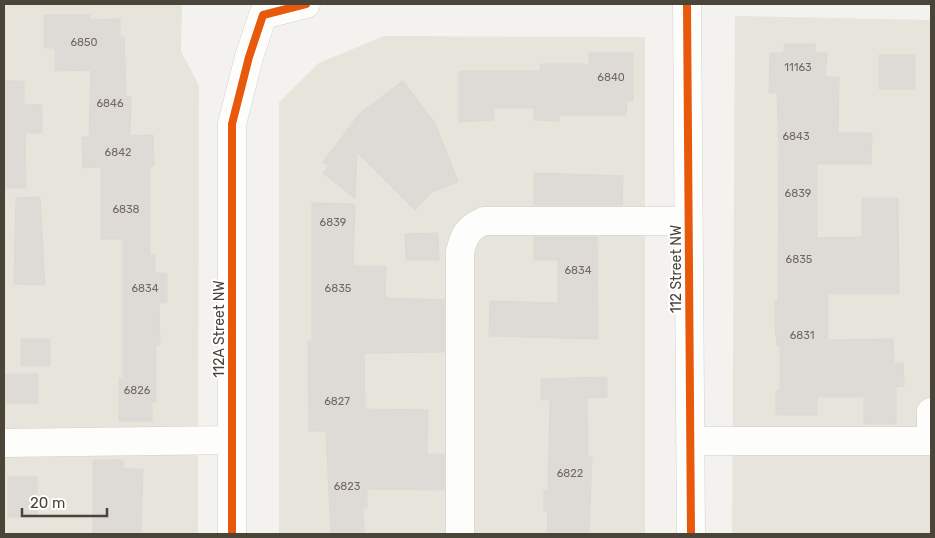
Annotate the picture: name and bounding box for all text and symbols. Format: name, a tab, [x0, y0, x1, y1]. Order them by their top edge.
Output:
house number: 6850	[70, 36, 98, 49]
house number: 11163	[784, 61, 812, 74]
house number: 6840	[597, 71, 625, 84]
house number: 6846	[96, 97, 124, 110]
house number: 6843	[782, 130, 810, 143]
house number: 6842	[105, 146, 131, 159]
house number: 6839	[785, 187, 811, 200]
house number: 6838	[112, 203, 140, 216]
house number: 6839	[320, 216, 346, 229]
street label: 112 Street NW	[668, 225, 685, 313]
house number: 6835	[786, 253, 813, 266]
house number: 6834	[564, 264, 592, 277]
street label: 112A Street NW	[211, 280, 228, 378]
house number: 6834	[131, 282, 159, 295]
house number: 6835	[325, 282, 352, 295]
house number: 6831	[790, 329, 814, 342]
house number: 6826	[124, 384, 151, 397]
house number: 6827	[324, 395, 350, 408]
house number: 6822	[557, 467, 583, 480]
house number: 6823	[334, 480, 361, 493]
scale bar	[22, 486, 108, 518]
text: 20 m	[30, 494, 65, 512]

